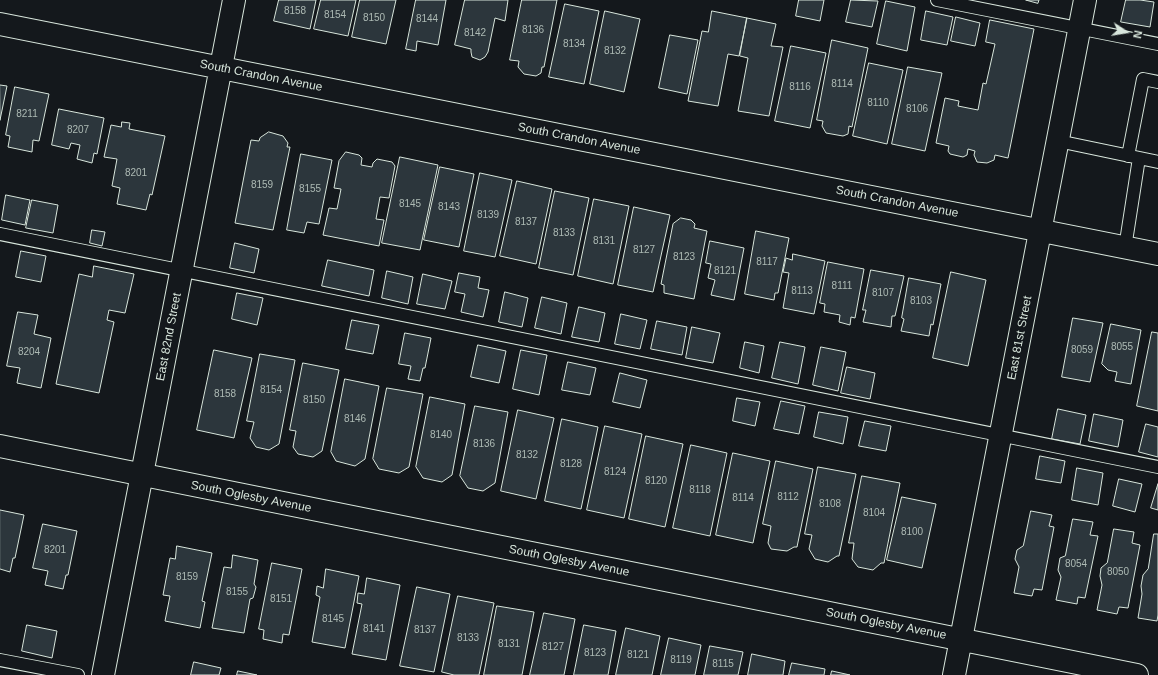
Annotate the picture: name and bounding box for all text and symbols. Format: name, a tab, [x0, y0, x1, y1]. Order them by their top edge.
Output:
house number: 8158	[284, 5, 306, 17]
house number: 8154	[324, 9, 346, 21]
house number: 8150	[363, 12, 385, 24]
north arrow	[1106, 12, 1146, 52]
house number: 8144	[416, 13, 438, 25]
house number: 8136	[522, 24, 544, 36]
house number: 8142	[464, 27, 486, 39]
text: N	[1131, 29, 1144, 40]
house number: 8134	[563, 38, 585, 50]
house number: 8132	[604, 45, 626, 57]
street label: South Crandon Avenue	[198, 57, 324, 95]
house number: 8114	[831, 78, 853, 90]
house number: 8116	[789, 81, 811, 93]
house number: 8110	[867, 97, 889, 109]
house number: 8106	[906, 103, 928, 115]
house number: 8211	[16, 108, 38, 120]
street label: South Crandon Avenue	[516, 120, 642, 158]
house number: 8207	[67, 124, 89, 136]
house number: 8201	[125, 167, 147, 179]
house number: 8159	[251, 179, 273, 191]
house number: 8155	[299, 183, 321, 195]
street label: South Crandon Avenue	[834, 183, 960, 221]
house number: 8145	[399, 198, 421, 210]
house number: 8143	[438, 201, 460, 213]
house number: 8139	[477, 209, 499, 221]
house number: 8137	[515, 216, 537, 228]
house number: 8133	[553, 227, 575, 239]
house number: 8131	[593, 235, 615, 247]
house number: 8127	[633, 244, 655, 256]
house number: 8123	[673, 251, 695, 263]
house number: 8117	[756, 256, 778, 268]
house number: 8121	[714, 265, 736, 277]
house number: 8111	[832, 280, 852, 292]
house number: 8113	[791, 285, 813, 297]
house number: 8107	[872, 287, 894, 299]
street label: East 82nd Street	[153, 292, 185, 382]
house number: 8103	[910, 295, 932, 307]
street label: East 81st Street	[1005, 295, 1035, 381]
house number: 8055	[1111, 341, 1133, 353]
house number: 8059	[1071, 344, 1093, 356]
house number: 8204	[18, 346, 40, 358]
house number: 8154	[260, 384, 282, 396]
house number: 8158	[214, 388, 236, 400]
house number: 8150	[303, 394, 325, 406]
house number: 8146	[344, 413, 366, 425]
house number: 8140	[430, 429, 452, 441]
house number: 8136	[473, 438, 495, 450]
house number: 8132	[516, 449, 538, 461]
house number: 8128	[560, 458, 582, 470]
house number: 8124	[604, 466, 626, 478]
house number: 8120	[645, 475, 667, 487]
street label: South Oglesby Avenue	[189, 478, 313, 516]
house number: 8118	[689, 484, 711, 496]
house number: 8112	[777, 491, 799, 503]
house number: 8114	[732, 492, 754, 504]
house number: 8108	[819, 498, 841, 510]
house number: 8104	[863, 507, 885, 519]
house number: 8100	[901, 526, 923, 538]
street label: South Oglesby Avenue	[507, 542, 631, 580]
house number: 8201	[44, 544, 66, 556]
house number: 8054	[1065, 558, 1087, 570]
house number: 8050	[1107, 566, 1129, 578]
house number: 8159	[176, 571, 198, 583]
house number: 8155	[226, 586, 248, 598]
house number: 8151	[270, 593, 292, 605]
street label: South Oglesby Avenue	[824, 605, 948, 643]
house number: 8145	[322, 613, 344, 625]
house number: 8141	[363, 623, 385, 635]
house number: 8137	[414, 624, 436, 636]
house number: 8133	[457, 632, 479, 644]
house number: 8131	[498, 638, 520, 650]
house number: 8127	[542, 641, 564, 653]
house number: 8123	[584, 647, 606, 659]
house number: 8121	[627, 649, 649, 661]
house number: 8119	[670, 654, 692, 666]
house number: 8115	[712, 658, 734, 670]

